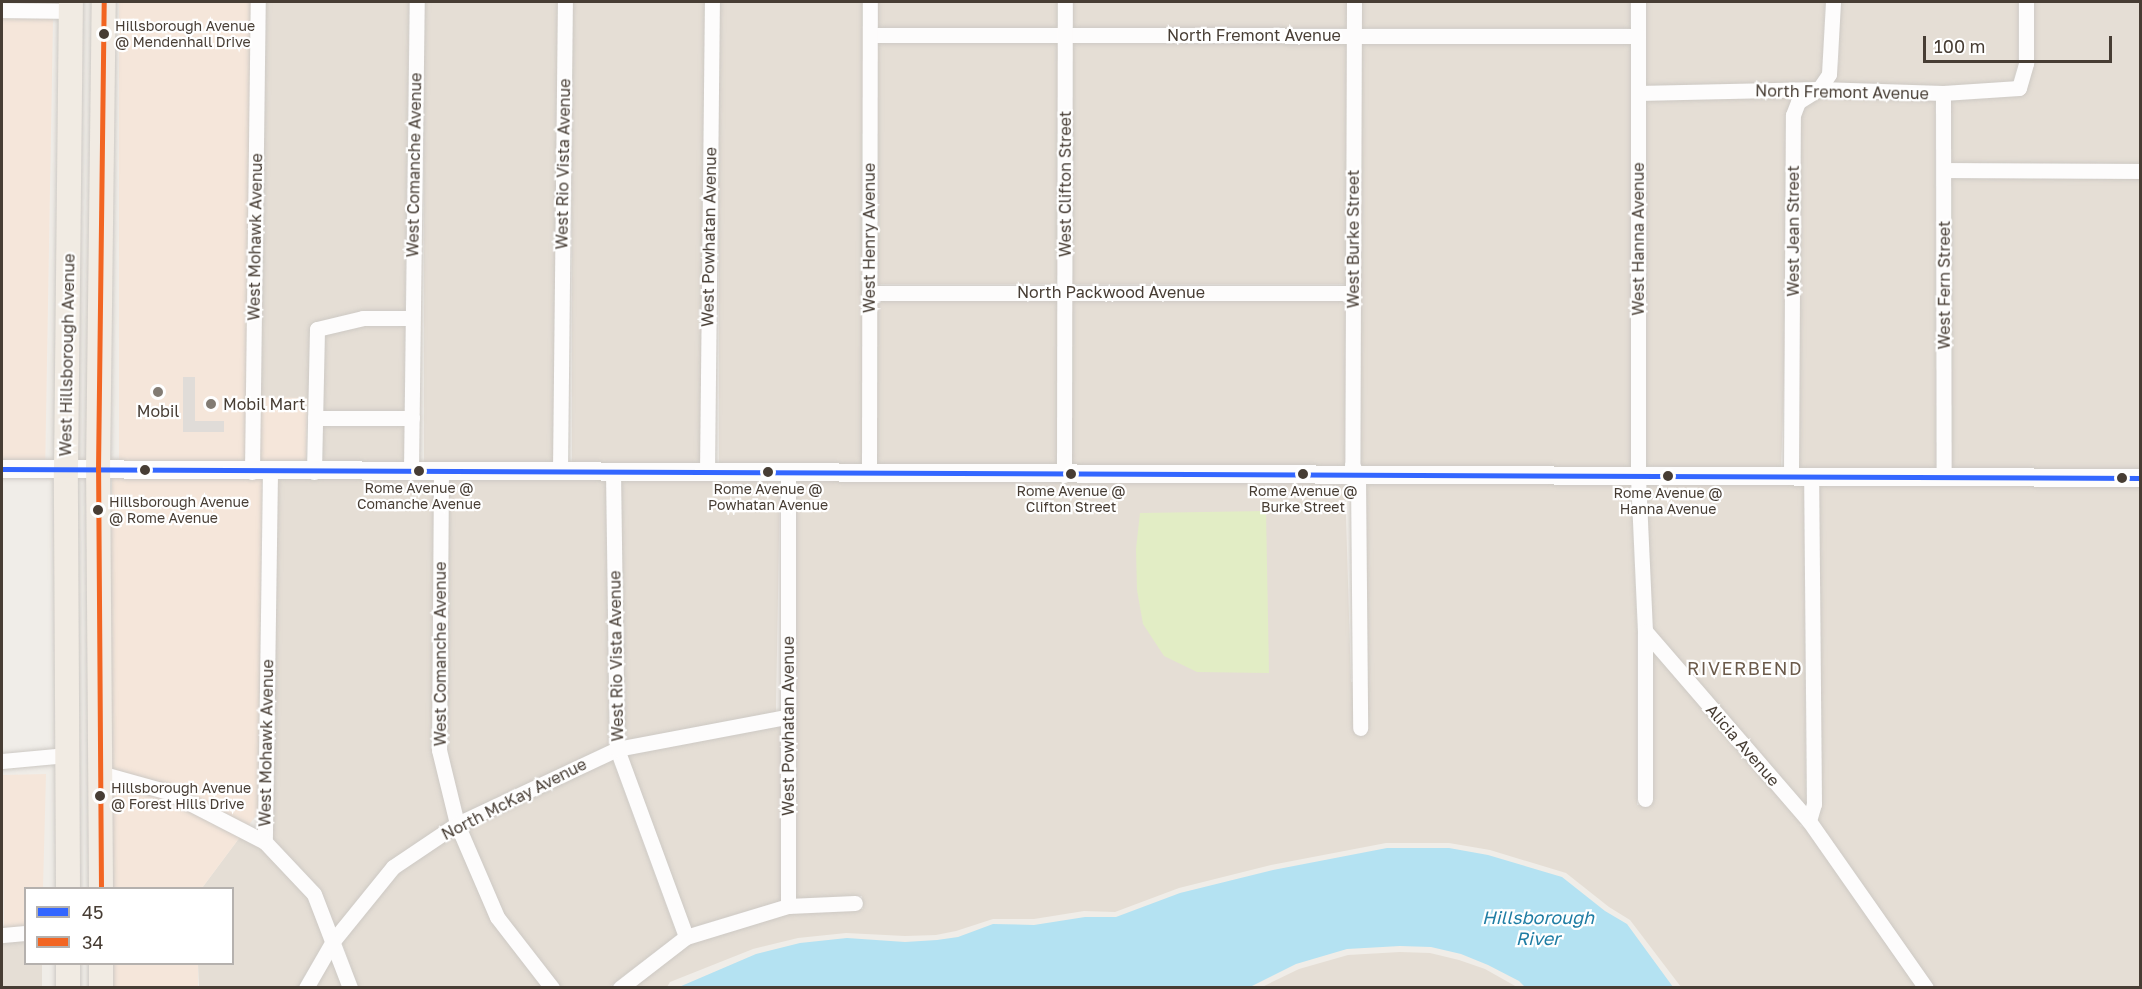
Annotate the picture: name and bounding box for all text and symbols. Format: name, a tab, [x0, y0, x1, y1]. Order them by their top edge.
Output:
place label: Hillsborough Avenue @ Mendenhall Drive	[115, 18, 255, 50]
scale bar	[1926, 24, 2115, 62]
street label: North Fremont Avenue	[1167, 25, 1341, 45]
marker: Hillsborough Avenue @ Mendenhall Drive	[98, 28, 110, 40]
text: 100 m	[1934, 35, 1985, 57]
street label: West Comanche Avenue	[403, 72, 425, 258]
street label: West Rio Vista Avenue	[552, 78, 574, 250]
street label: North Fremont Avenue	[1755, 81, 1929, 103]
street label: West Clifton Street	[1055, 111, 1075, 257]
street label: West Powhatan Avenue	[698, 147, 720, 327]
street label: West Mohawk Avenue	[244, 153, 266, 321]
street label: West Hanna Avenue	[1628, 162, 1648, 316]
street label: West Henry Avenue	[859, 163, 879, 313]
street label: West Jean Street	[1783, 165, 1803, 297]
street label: West Burke Street	[1343, 170, 1363, 308]
street label: West Fern Street	[1934, 221, 1954, 349]
street label: West Hillsborough Avenue	[56, 253, 78, 457]
street label: North Packwood Avenue	[1017, 282, 1205, 302]
marker: Mobil	[151, 385, 165, 399]
place label: Mobil Mart	[223, 394, 305, 414]
marker: Mobil Mart	[204, 397, 218, 411]
place label: Mobil	[137, 401, 179, 421]
unlabelled marker	[139, 464, 151, 476]
marker: Rome Avenue @ Comanche Avenue	[413, 465, 425, 477]
marker: Rome Avenue @ Powhatan Avenue	[762, 466, 774, 478]
marker: Rome Avenue @ Clifton Street	[1065, 468, 1077, 480]
marker: Rome Avenue @ Burke Street	[1297, 468, 1309, 480]
marker: Rome Avenue @ Hanna Avenue	[1662, 470, 1674, 482]
unlabelled marker	[2116, 472, 2128, 484]
place label: Rome Avenue @ Comanche Avenue	[357, 480, 481, 512]
place label: Rome Avenue @ Powhatan Avenue	[708, 481, 828, 514]
place label: Rome Avenue @ Clifton Street	[1017, 483, 1125, 516]
place label: Rome Avenue @ Burke Street	[1249, 483, 1357, 516]
place label: Rome Avenue @ Hanna Avenue	[1614, 485, 1722, 518]
place label: Hillsborough Avenue @ Rome Avenue	[109, 494, 249, 526]
marker: Hillsborough Avenue @ Rome Avenue	[92, 504, 104, 516]
street label: West Comanche Avenue	[430, 562, 450, 746]
street label: West Rio Vista Avenue	[605, 570, 627, 742]
street label: West Powhatan Avenue	[778, 636, 798, 816]
district label: RIVERBEND	[1687, 657, 1803, 679]
street label: West Mohawk Avenue	[255, 659, 277, 827]
street label: Alicia Avenue	[1702, 700, 1784, 790]
street label: North McKay Avenue	[438, 754, 590, 844]
place label: Hillsborough Avenue @ Forest Hills Drive	[111, 780, 251, 813]
marker: Hillsborough Avenue @ Forest Hills Drive	[94, 790, 106, 802]
legend	[24, 887, 234, 965]
text: 45	[82, 901, 103, 923]
water label: Hillsborough River	[1482, 907, 1594, 950]
text: 34	[82, 931, 104, 953]

